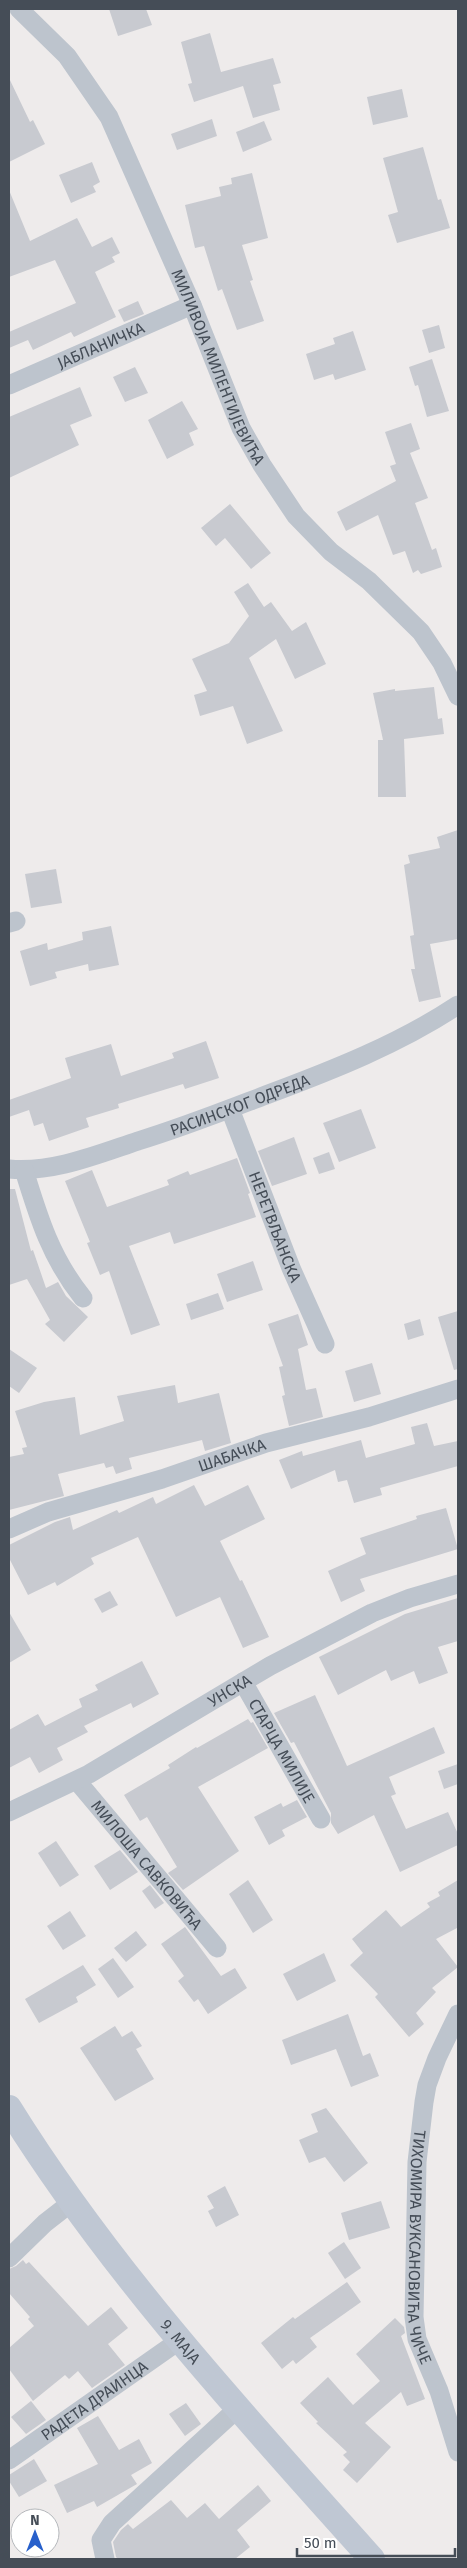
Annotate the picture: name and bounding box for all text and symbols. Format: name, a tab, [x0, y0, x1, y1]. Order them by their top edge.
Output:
street label: МИЛИВОЈА МИЛЕНТИЈЕВИЋА	[167, 266, 269, 469]
street label: ЈАБЛАНИЧКА	[54, 318, 148, 373]
street label: РАСИНСКОГ ОДРЕДА	[168, 1070, 313, 1140]
street label: НЕРЕТВЉАНСКА	[245, 1169, 305, 1286]
street label: ШАБАЧКА	[196, 1435, 269, 1476]
street label: УНСКА	[205, 1670, 255, 1711]
street label: СТАРЦА МИЛИЈЕ	[244, 1695, 319, 1807]
street label: МИЛОША САВКОВИЋА	[87, 1796, 207, 1934]
street label: ТИХОМИРА ВУКСАНОВИЋА ЧИЧЕ	[404, 2129, 436, 2367]
street label: 9. МАЈА	[156, 2316, 205, 2368]
street label: РАДЕТА ДРАИНЦА	[38, 2356, 152, 2445]
north arrow	[10, 2508, 60, 2558]
text: N	[30, 2512, 40, 2529]
scale bar	[297, 2526, 454, 2558]
text: 50 m	[304, 2534, 337, 2552]

